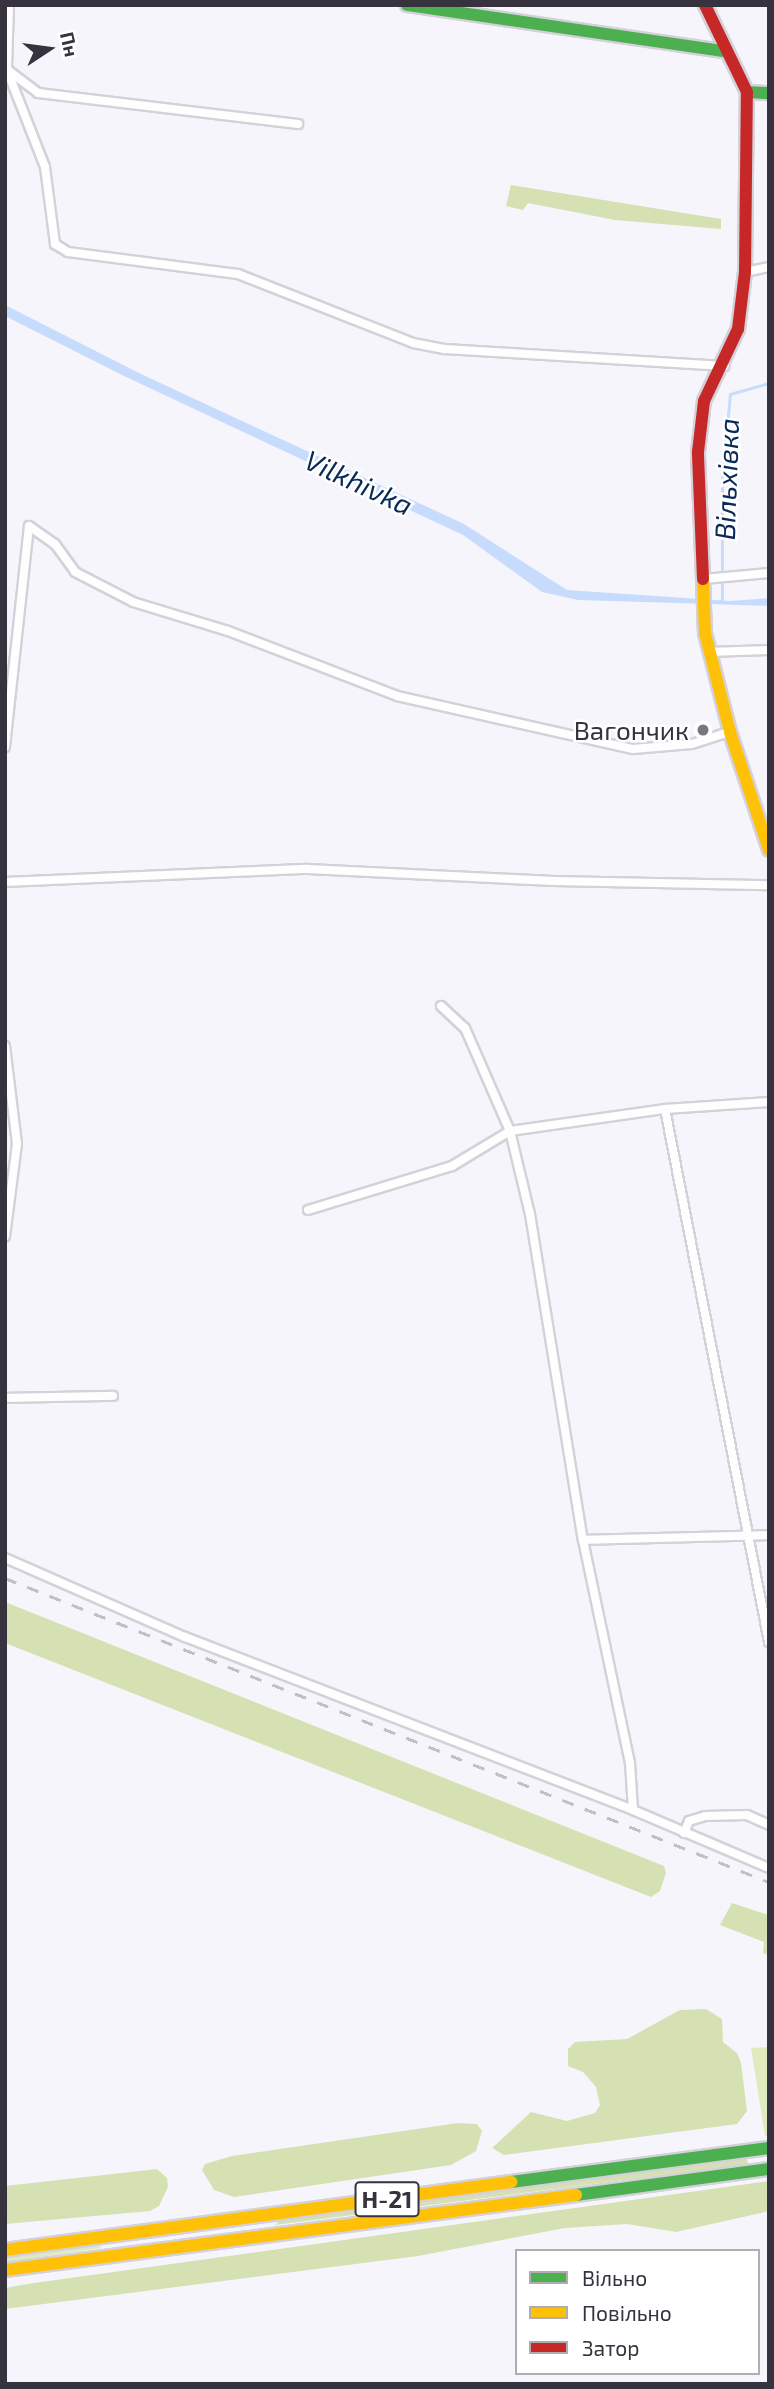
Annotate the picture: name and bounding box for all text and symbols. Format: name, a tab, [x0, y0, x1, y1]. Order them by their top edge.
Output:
north arrow	[14, 14, 84, 84]
text: Пн	[56, 30, 84, 59]
water label: Вільхівка	[707, 417, 745, 541]
water label: Vilkhivka	[300, 442, 418, 522]
place label: Вагончик	[574, 714, 689, 746]
marker: Вагончик	[695, 722, 711, 738]
road number: Н-21	[354, 2178, 420, 2220]
legend	[515, 2249, 760, 2375]
text: Вільно	[582, 2265, 647, 2290]
text: Повільно	[582, 2300, 672, 2325]
text: Затор	[582, 2335, 640, 2360]

